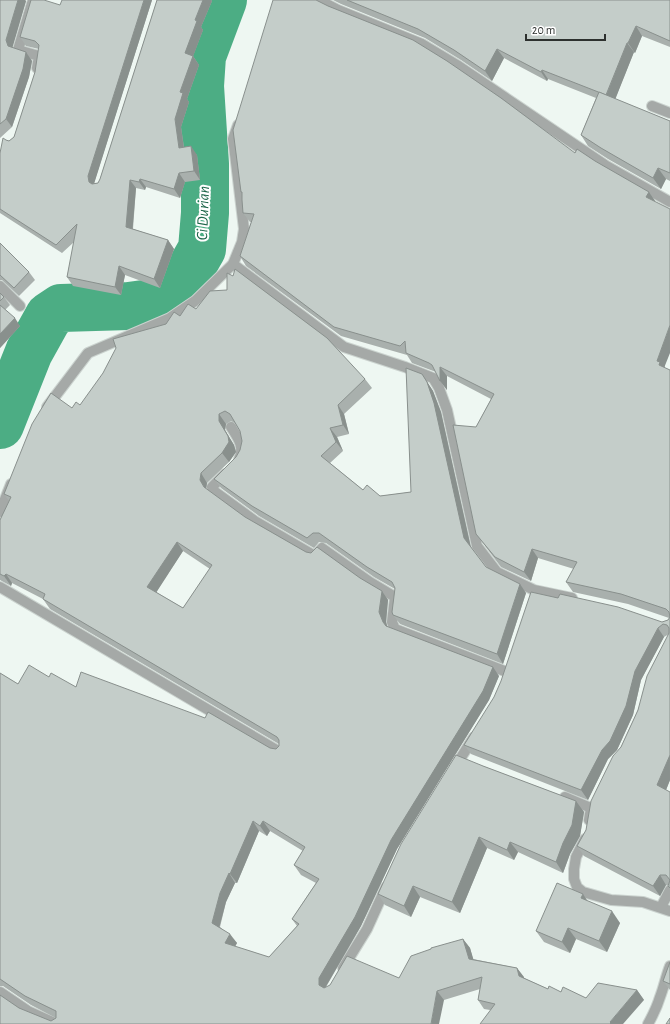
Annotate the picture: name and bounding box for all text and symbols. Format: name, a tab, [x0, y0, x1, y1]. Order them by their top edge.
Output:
scale bar	[526, 16, 605, 42]
text: 20 m	[532, 24, 555, 36]
water label: Ci Durian	[194, 185, 212, 241]

